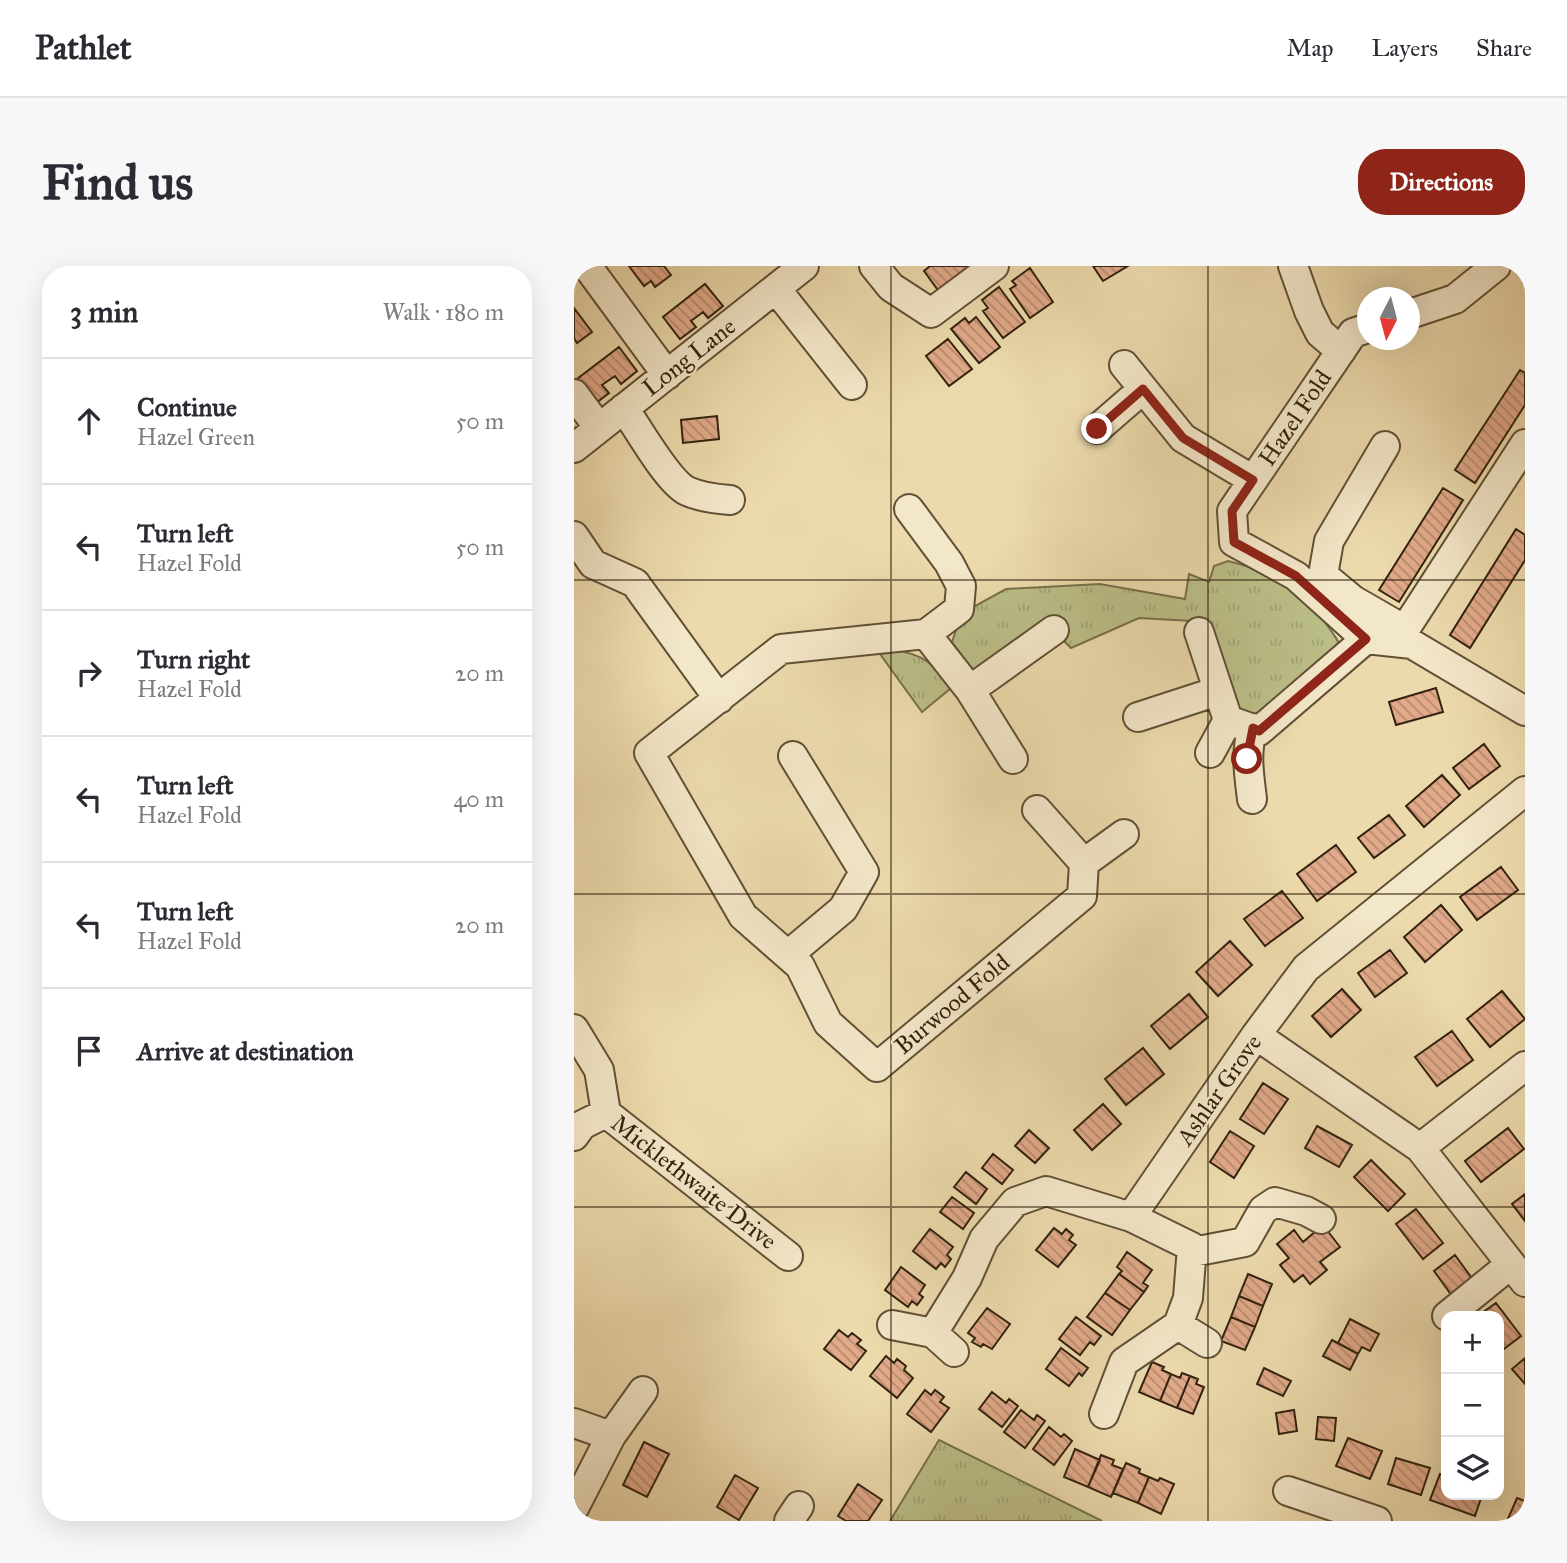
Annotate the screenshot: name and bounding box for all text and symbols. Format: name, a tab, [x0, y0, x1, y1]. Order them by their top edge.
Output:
text: Pathlet	[35, 28, 132, 68]
text: Map	[1287, 33, 1334, 63]
text: Layers	[1372, 33, 1438, 63]
text: Share	[1476, 33, 1532, 63]
button: Directions	[1358, 149, 1525, 215]
text: Find us	[42, 153, 193, 212]
north arrow	[1357, 287, 1420, 350]
text: 3 min	[70, 294, 138, 330]
text: Walk · 180 m	[383, 298, 504, 326]
street label: Long Lane	[636, 311, 742, 403]
street label: Hazel Fold	[1252, 364, 1338, 472]
text: Continue	[137, 391, 237, 423]
icon: ahead	[70, 402, 108, 440]
text: 50 m	[456, 407, 504, 435]
route end	[1081, 413, 1112, 444]
text: Hazel Green	[137, 423, 255, 451]
text: Turn left	[137, 517, 233, 549]
icon: left	[70, 528, 108, 566]
text: 50 m	[456, 533, 504, 561]
text: Hazel Fold	[137, 549, 242, 577]
text: Turn right	[137, 643, 250, 675]
icon: right	[70, 654, 108, 692]
text: 20 m	[455, 659, 504, 687]
text: Hazel Fold	[137, 675, 242, 703]
route start	[1231, 743, 1262, 774]
text: Turn left	[137, 769, 233, 801]
icon: left	[70, 780, 108, 818]
text: 40 m	[454, 785, 504, 813]
text: Hazel Fold	[137, 801, 242, 829]
text: Turn left	[137, 895, 233, 927]
icon: left	[70, 906, 108, 944]
text: 20 m	[455, 911, 504, 939]
text: Hazel Fold	[137, 927, 242, 955]
street label: Burwood Fold	[888, 947, 1016, 1061]
street label: Ashlar Grove	[1169, 1029, 1268, 1152]
icon: arrive	[70, 1032, 108, 1070]
text: Arrive at destination	[137, 1035, 354, 1067]
street label: Micklethwaite Drive	[605, 1108, 783, 1256]
map controls	[1441, 1311, 1504, 1500]
button: +	[1441, 1311, 1504, 1374]
button: −	[1441, 1374, 1504, 1437]
button: layers	[1441, 1437, 1504, 1500]

